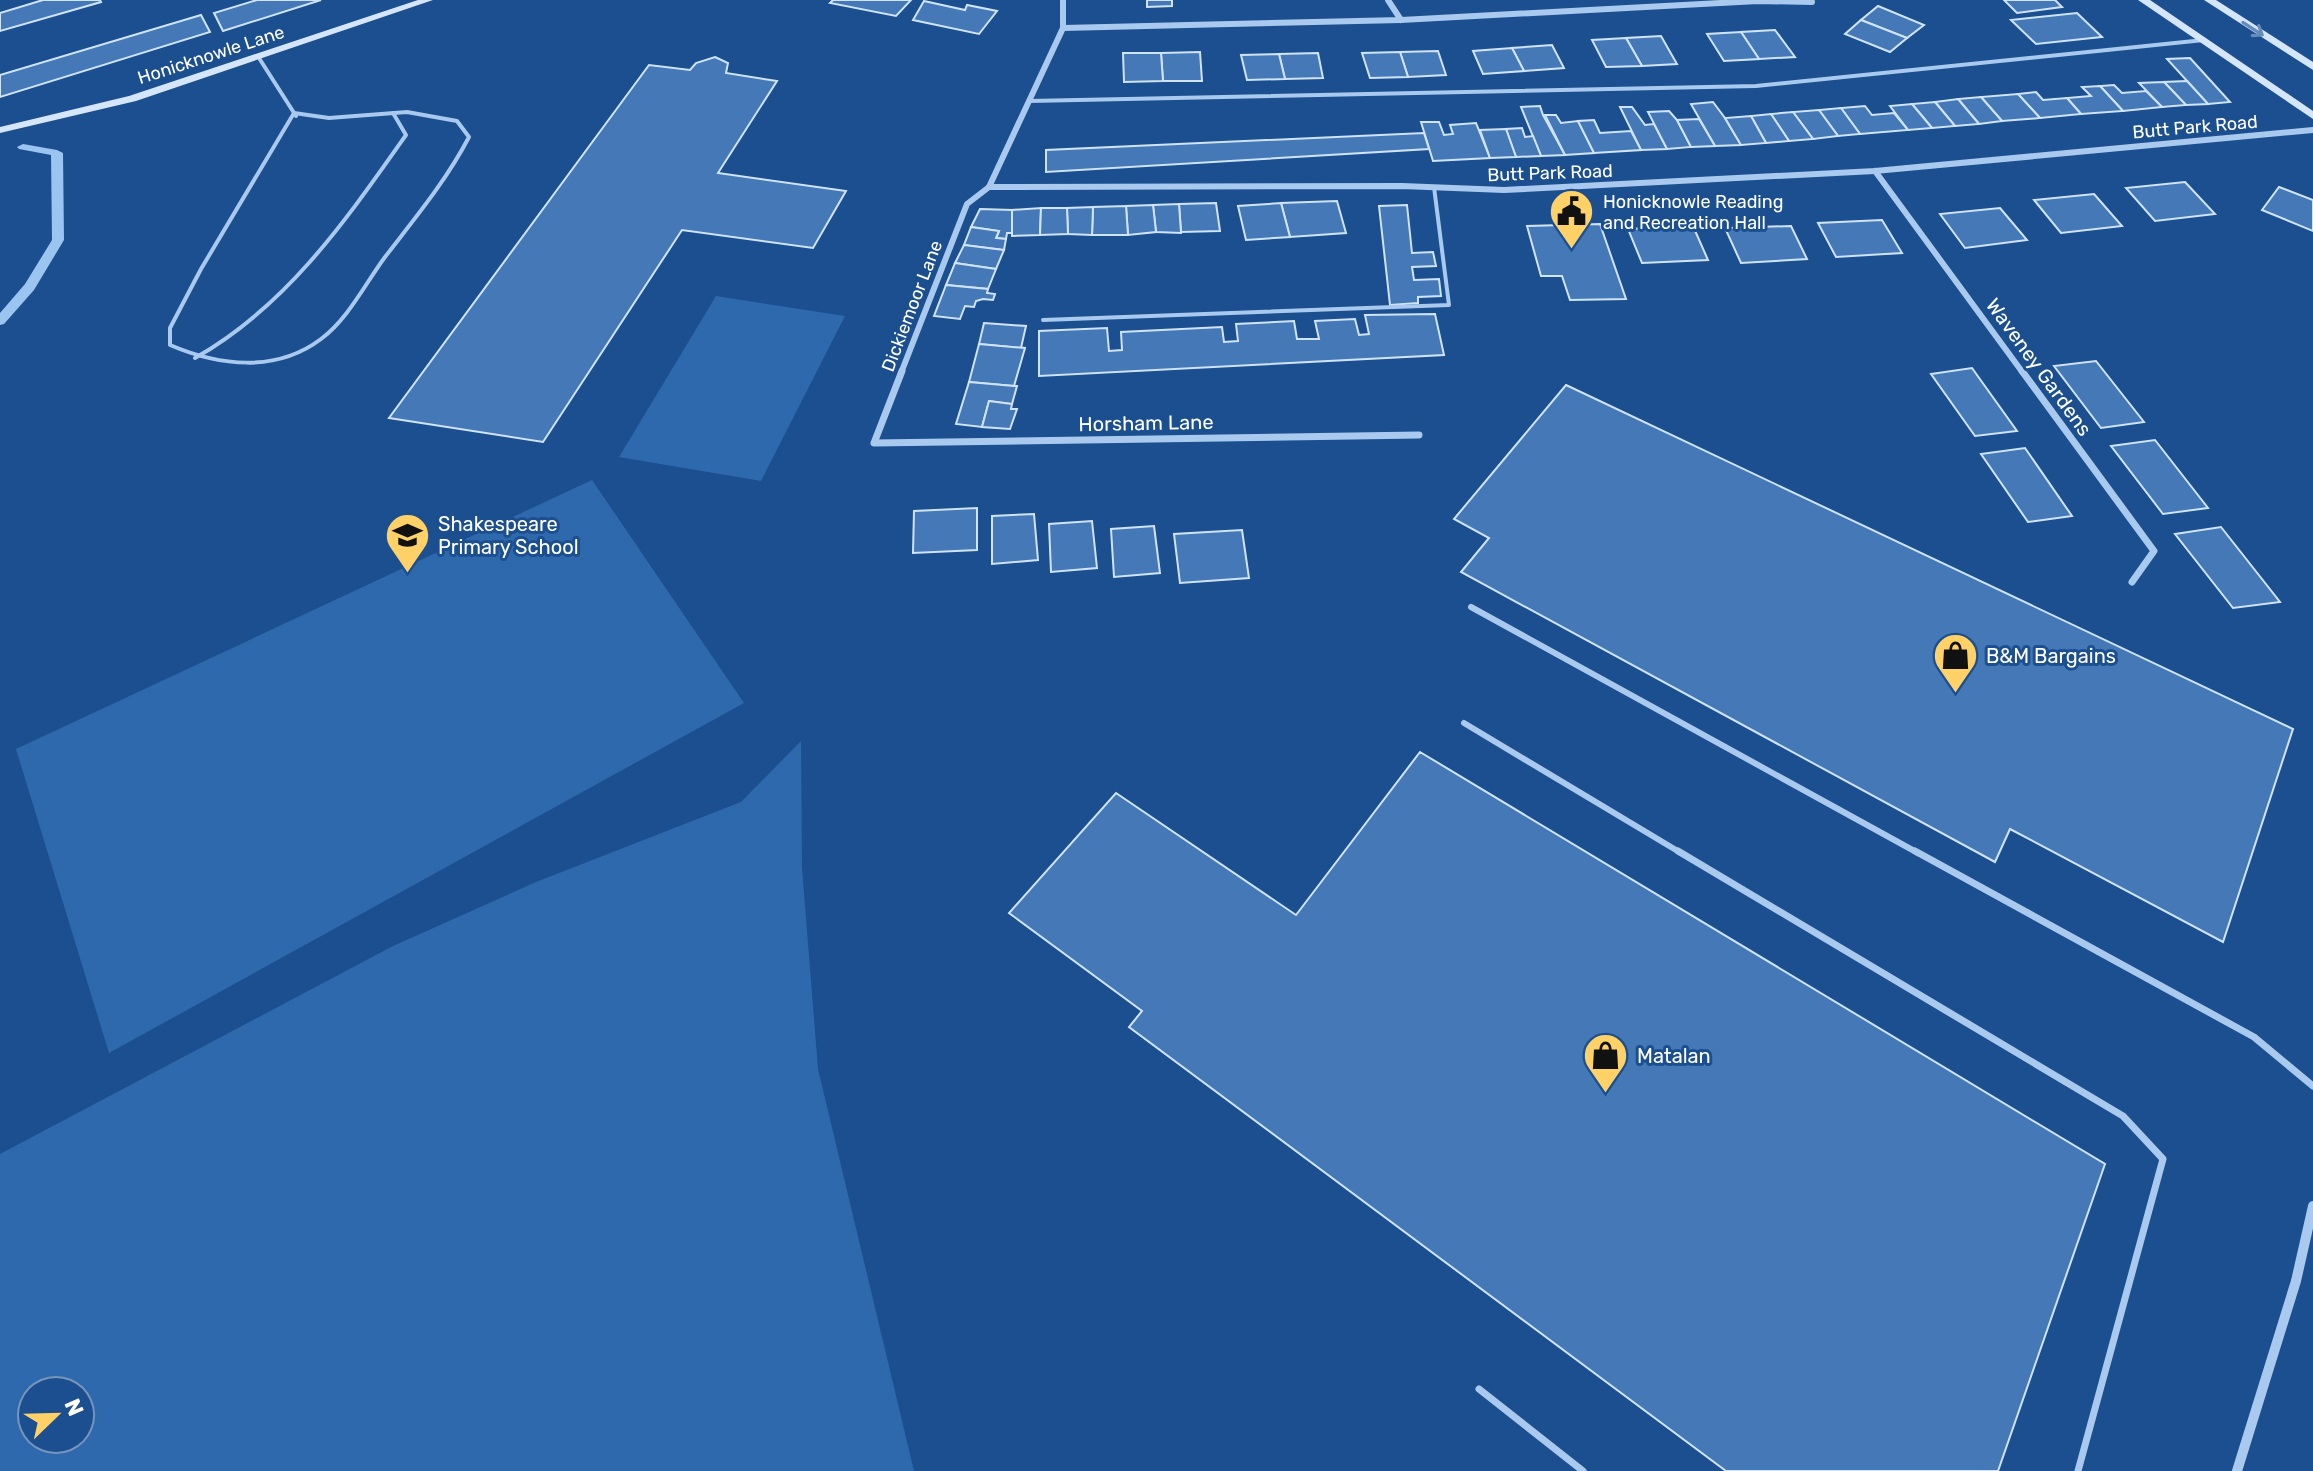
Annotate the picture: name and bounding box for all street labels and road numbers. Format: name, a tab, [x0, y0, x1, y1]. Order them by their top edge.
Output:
street label: Honicknowle Lane	[135, 21, 287, 89]
street label: Butt Park Road	[2131, 111, 2259, 143]
street label: Butt Park Road	[1487, 160, 1613, 186]
street label: Dickiemoor Lane	[877, 237, 947, 375]
street label: Waveney Gardens	[1981, 294, 2097, 440]
street label: Horsham Lane	[1078, 410, 1214, 436]

